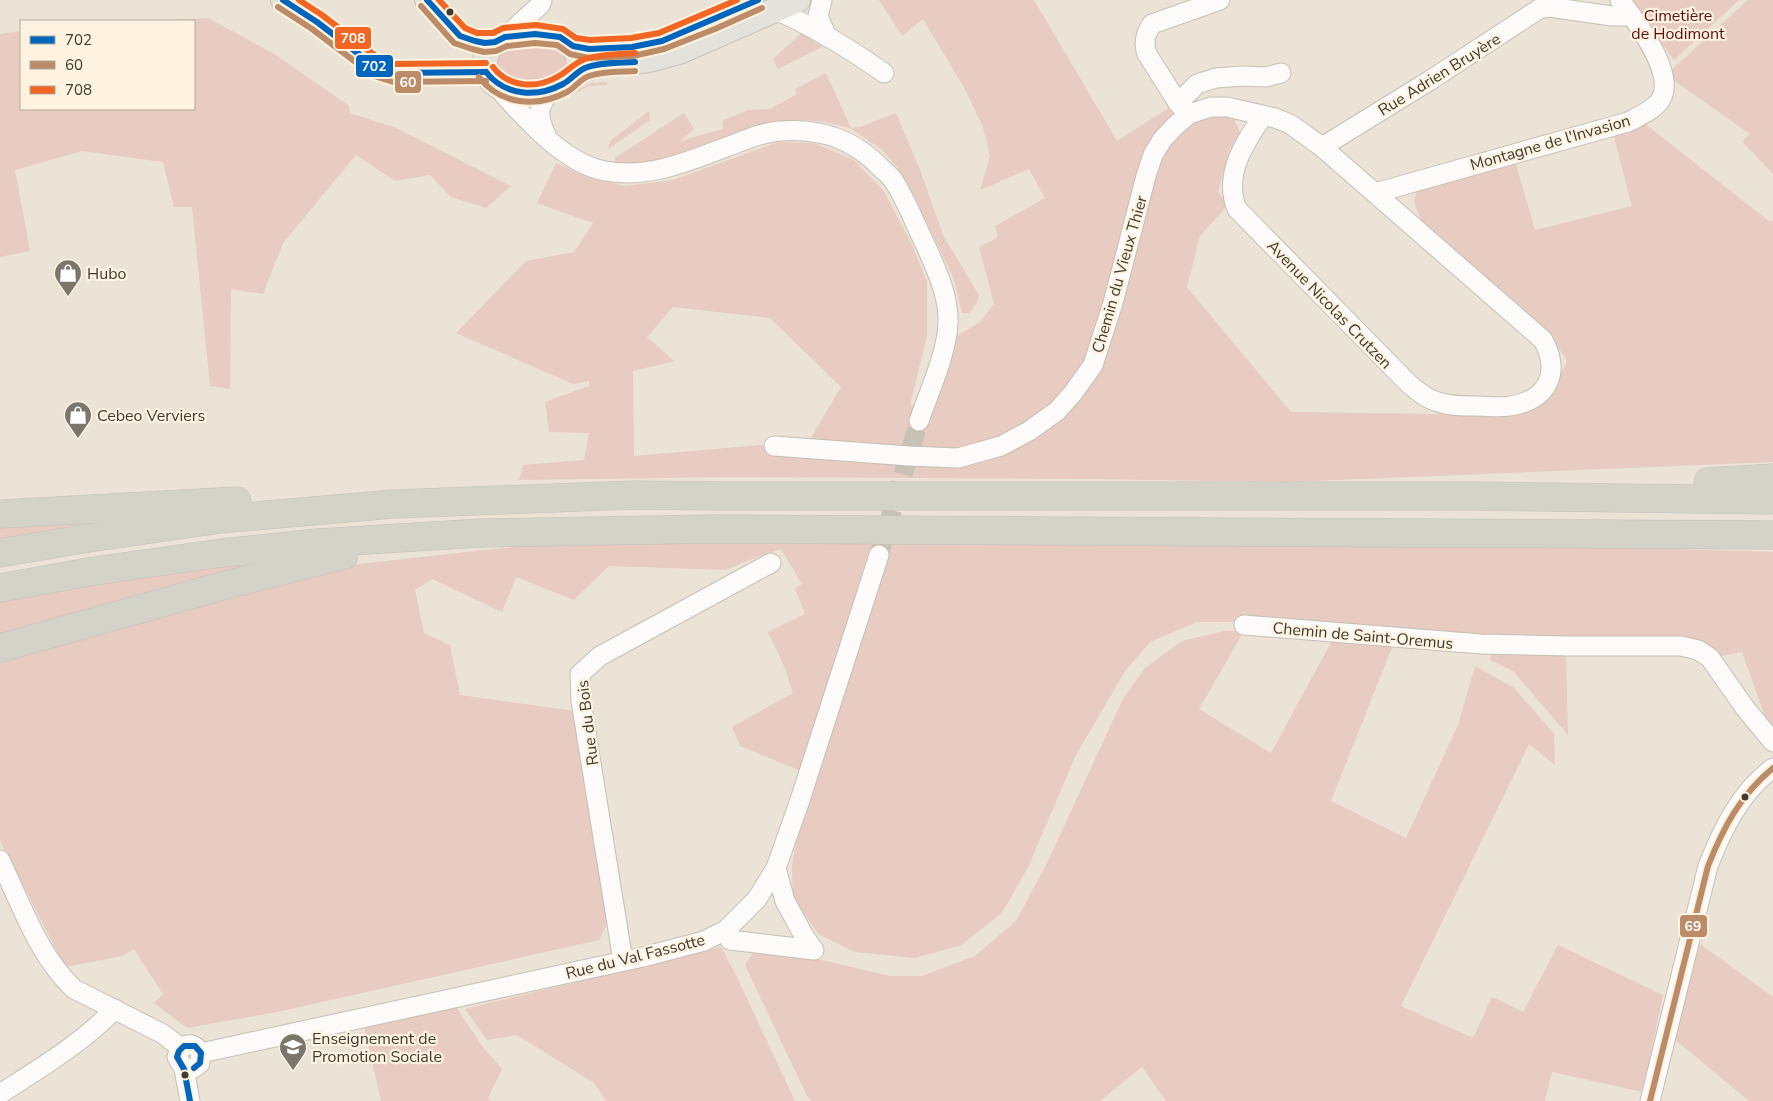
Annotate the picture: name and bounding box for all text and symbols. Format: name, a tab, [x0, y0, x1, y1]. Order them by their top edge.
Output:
park label: Cimetière de Hodimont	[1631, 5, 1725, 45]
unlabelled marker	[445, 7, 455, 17]
legend	[20, 20, 195, 110]
line badge: 708	[334, 26, 372, 50]
street label: Rue Adrien Bruyère	[1374, 28, 1505, 121]
text: 708	[340, 29, 366, 48]
text: 702	[65, 30, 92, 50]
line badge: 702	[355, 54, 394, 78]
text: 60	[65, 55, 83, 75]
text: 702	[361, 57, 387, 76]
line badge: 60	[394, 70, 422, 94]
text: 60	[400, 73, 416, 92]
text: 708	[65, 80, 92, 100]
street label: Montagne de l'Invasion	[1468, 110, 1633, 176]
street label: Chemin du Vieux Thier	[1087, 193, 1153, 356]
street label: Avenue Nicolas Crutzen	[1262, 235, 1397, 374]
shop icon: Hubo	[53, 258, 83, 297]
place label: Hubo	[87, 263, 126, 285]
shop icon: Cebeo Verviers	[63, 400, 93, 439]
place label: Cebeo Verviers	[97, 405, 205, 427]
street label: Chemin de Saint-Oremus	[1272, 617, 1454, 655]
street label: Rue du Bois	[572, 679, 604, 767]
unlabelled marker	[1740, 792, 1750, 802]
line badge: 69	[1679, 914, 1708, 938]
text: 69	[1685, 917, 1701, 936]
street label: Rue du Val Fassotte	[563, 929, 707, 985]
place label: Enseignement de Promotion Sociale	[312, 1028, 442, 1068]
school or university icon: Enseignement de Promotion Sociale	[278, 1032, 308, 1071]
unlabelled marker	[180, 1070, 190, 1080]

